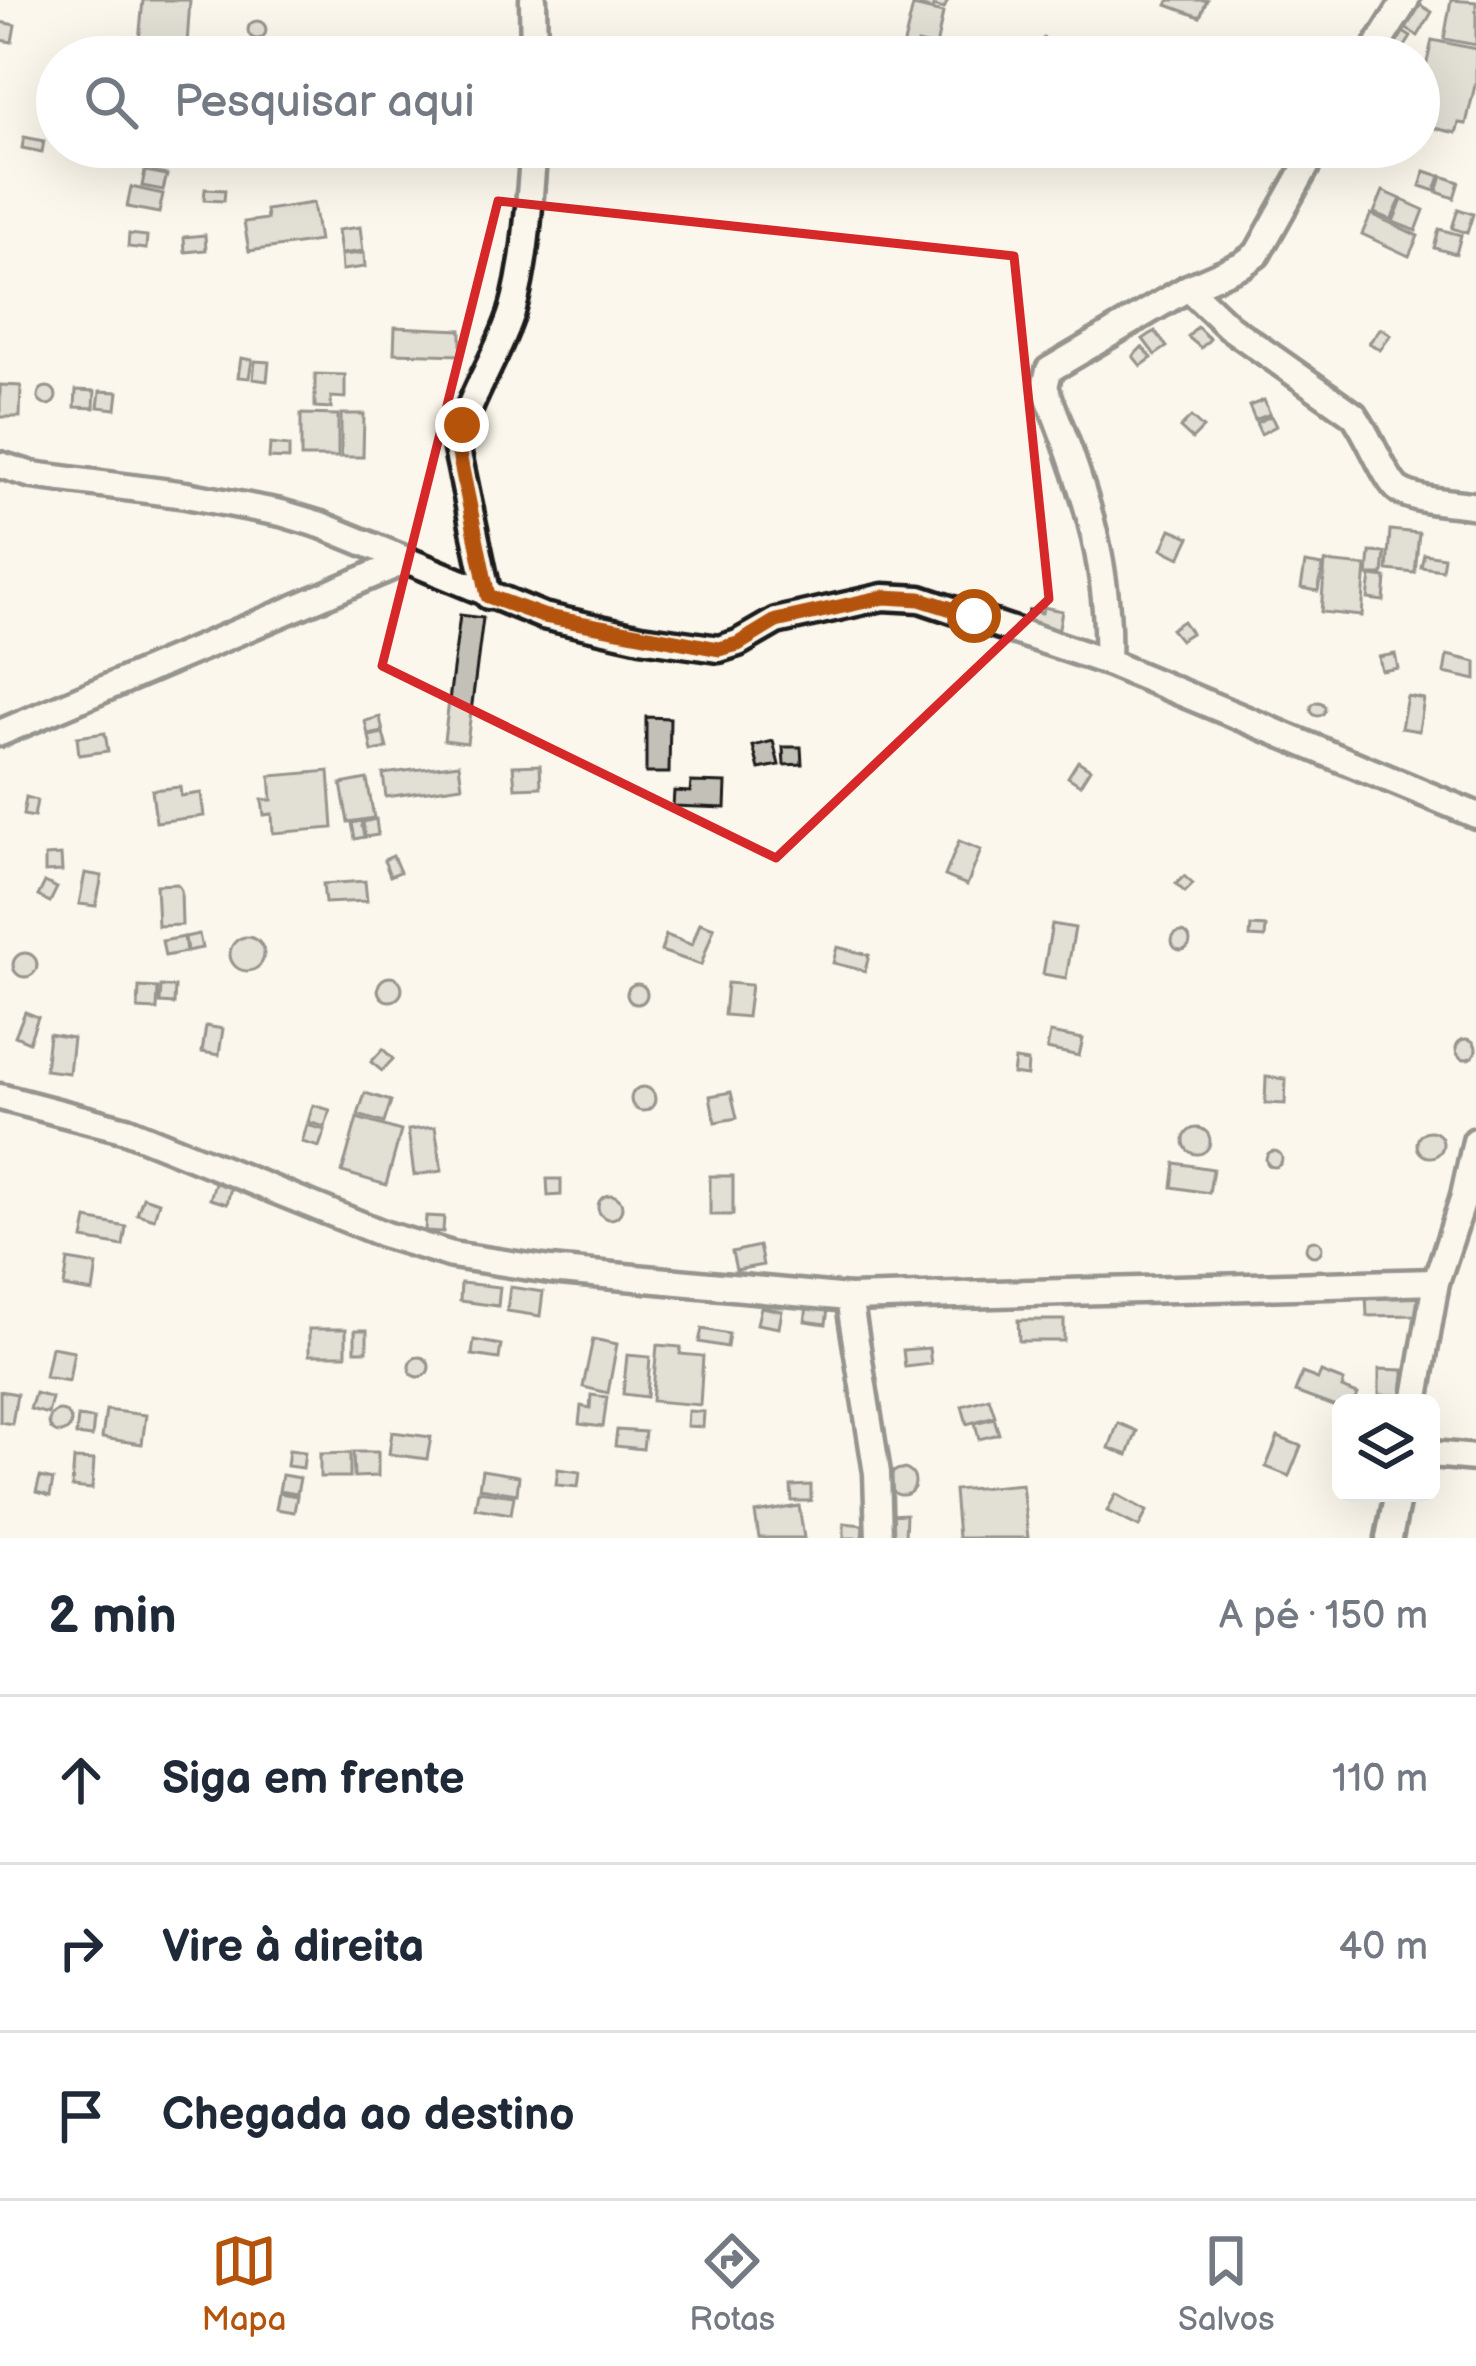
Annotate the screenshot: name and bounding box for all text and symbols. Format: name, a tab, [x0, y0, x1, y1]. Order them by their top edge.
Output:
search box	[36, 36, 1440, 168]
icon: search	[78, 69, 144, 135]
text: Pesquisar aqui	[174, 75, 475, 130]
route end	[435, 398, 489, 452]
route start	[947, 589, 1001, 643]
map controls	[1332, 1394, 1440, 1502]
button: layers	[1332, 1394, 1440, 1502]
text: 2 min	[48, 1586, 177, 1647]
text: A pé · 150 m	[1219, 1593, 1428, 1640]
icon: ahead	[48, 1747, 114, 1813]
text: Siga em frente	[162, 1752, 465, 1807]
text: 110 m	[1332, 1756, 1428, 1803]
icon: right	[48, 1915, 114, 1981]
text: Vire à direita	[162, 1920, 424, 1975]
text: 40 m	[1338, 1924, 1428, 1971]
icon: arrive	[48, 2083, 114, 2149]
text: Chegada ao destino	[162, 2088, 575, 2143]
tab: Mapa	[201, 2228, 286, 2340]
tab: Rotas	[689, 2228, 775, 2340]
tab: Salvos	[1178, 2228, 1275, 2340]

